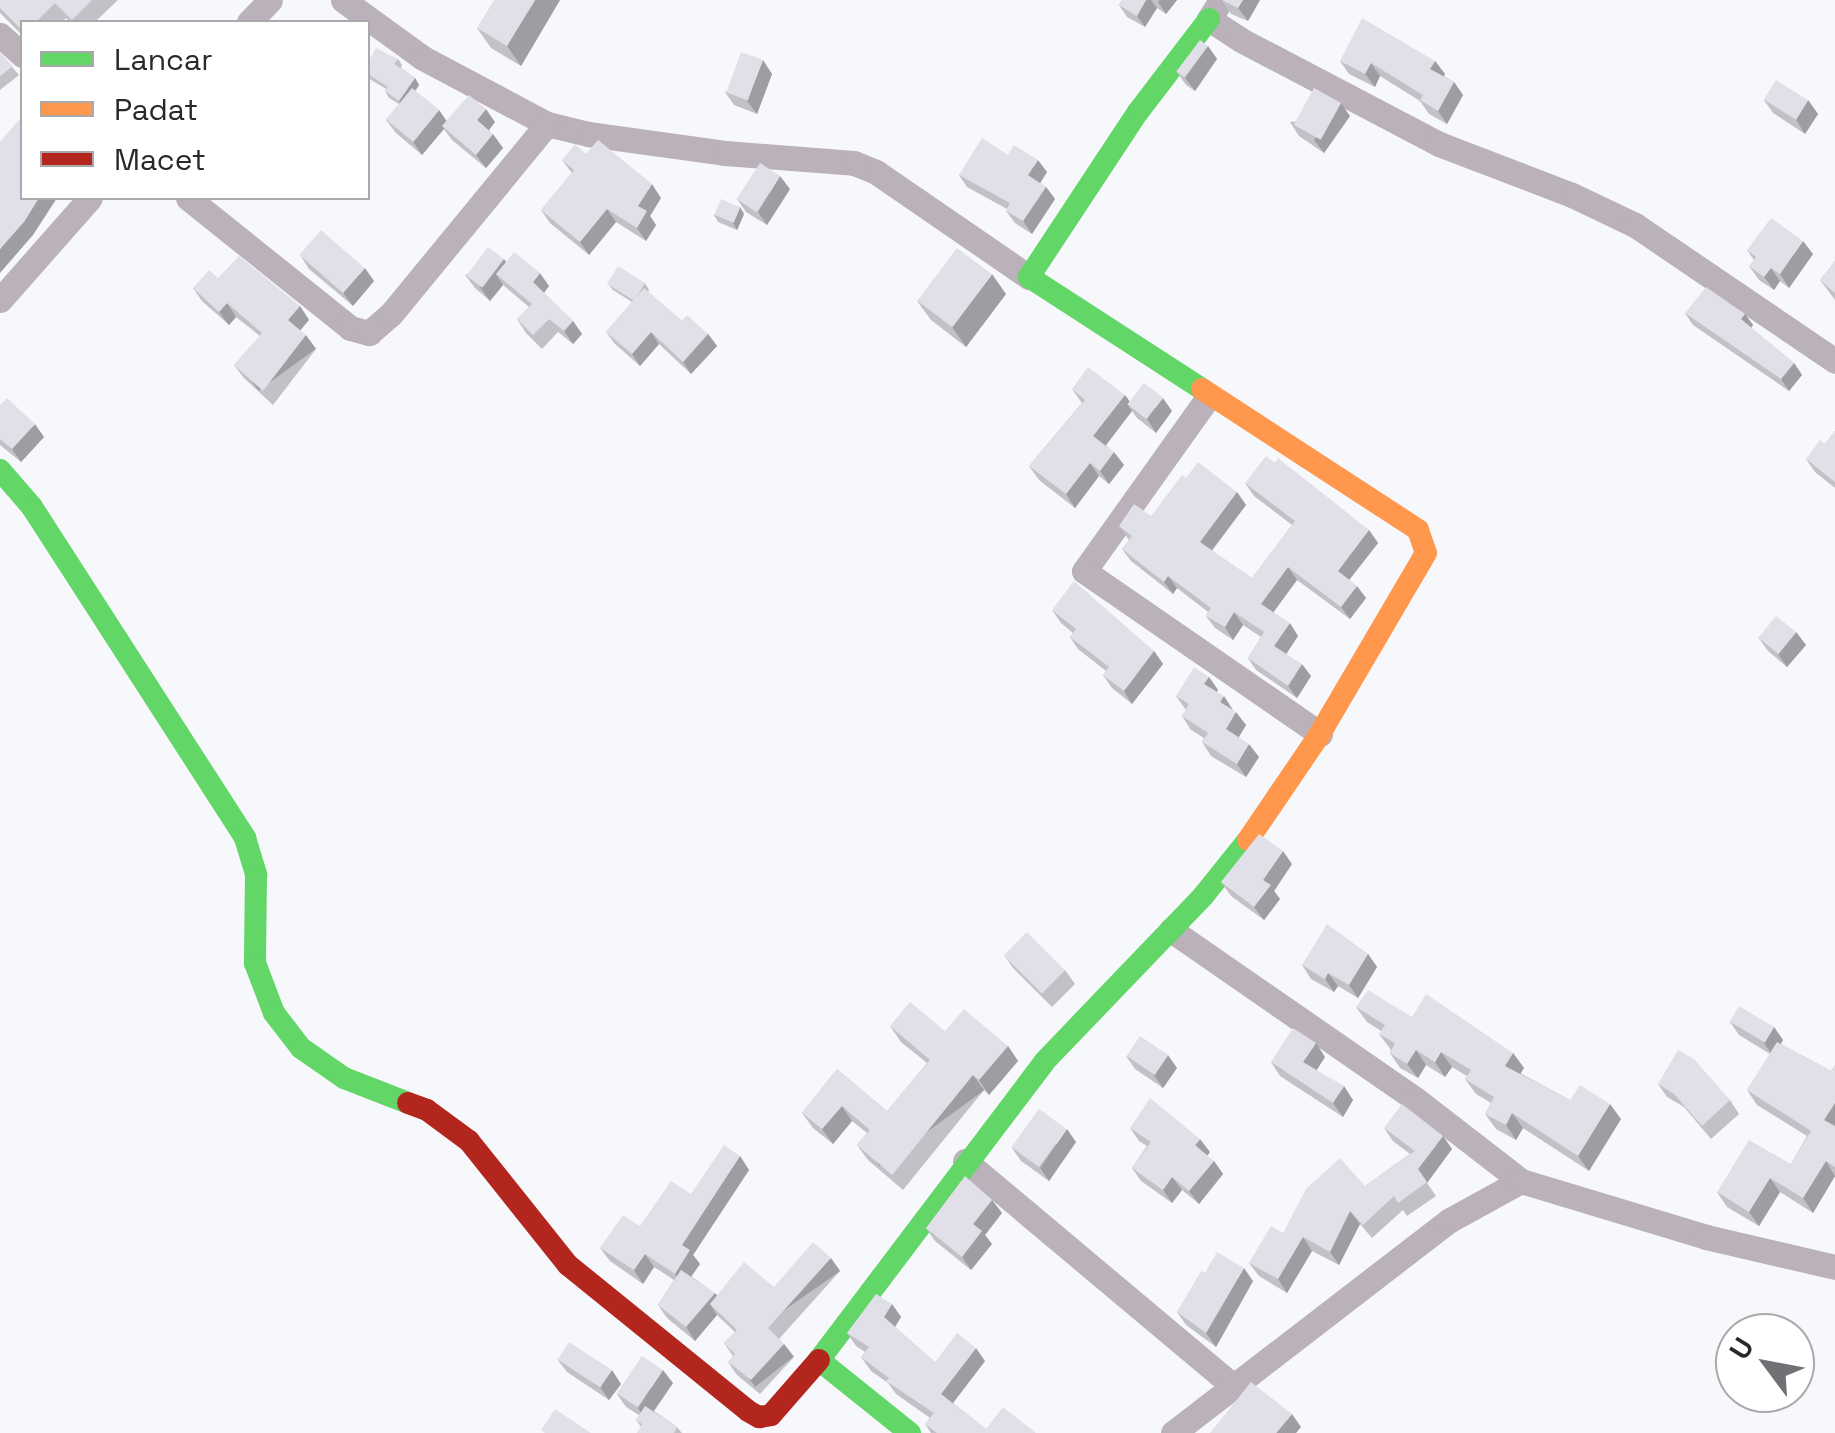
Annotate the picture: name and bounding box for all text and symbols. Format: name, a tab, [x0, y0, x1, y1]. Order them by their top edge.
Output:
legend	[20, 20, 370, 200]
text: Lancar	[114, 40, 213, 79]
text: Padat	[114, 90, 198, 129]
text: Macet	[114, 140, 206, 179]
north arrow	[1715, 1313, 1815, 1413]
text: U	[1721, 1331, 1762, 1366]

